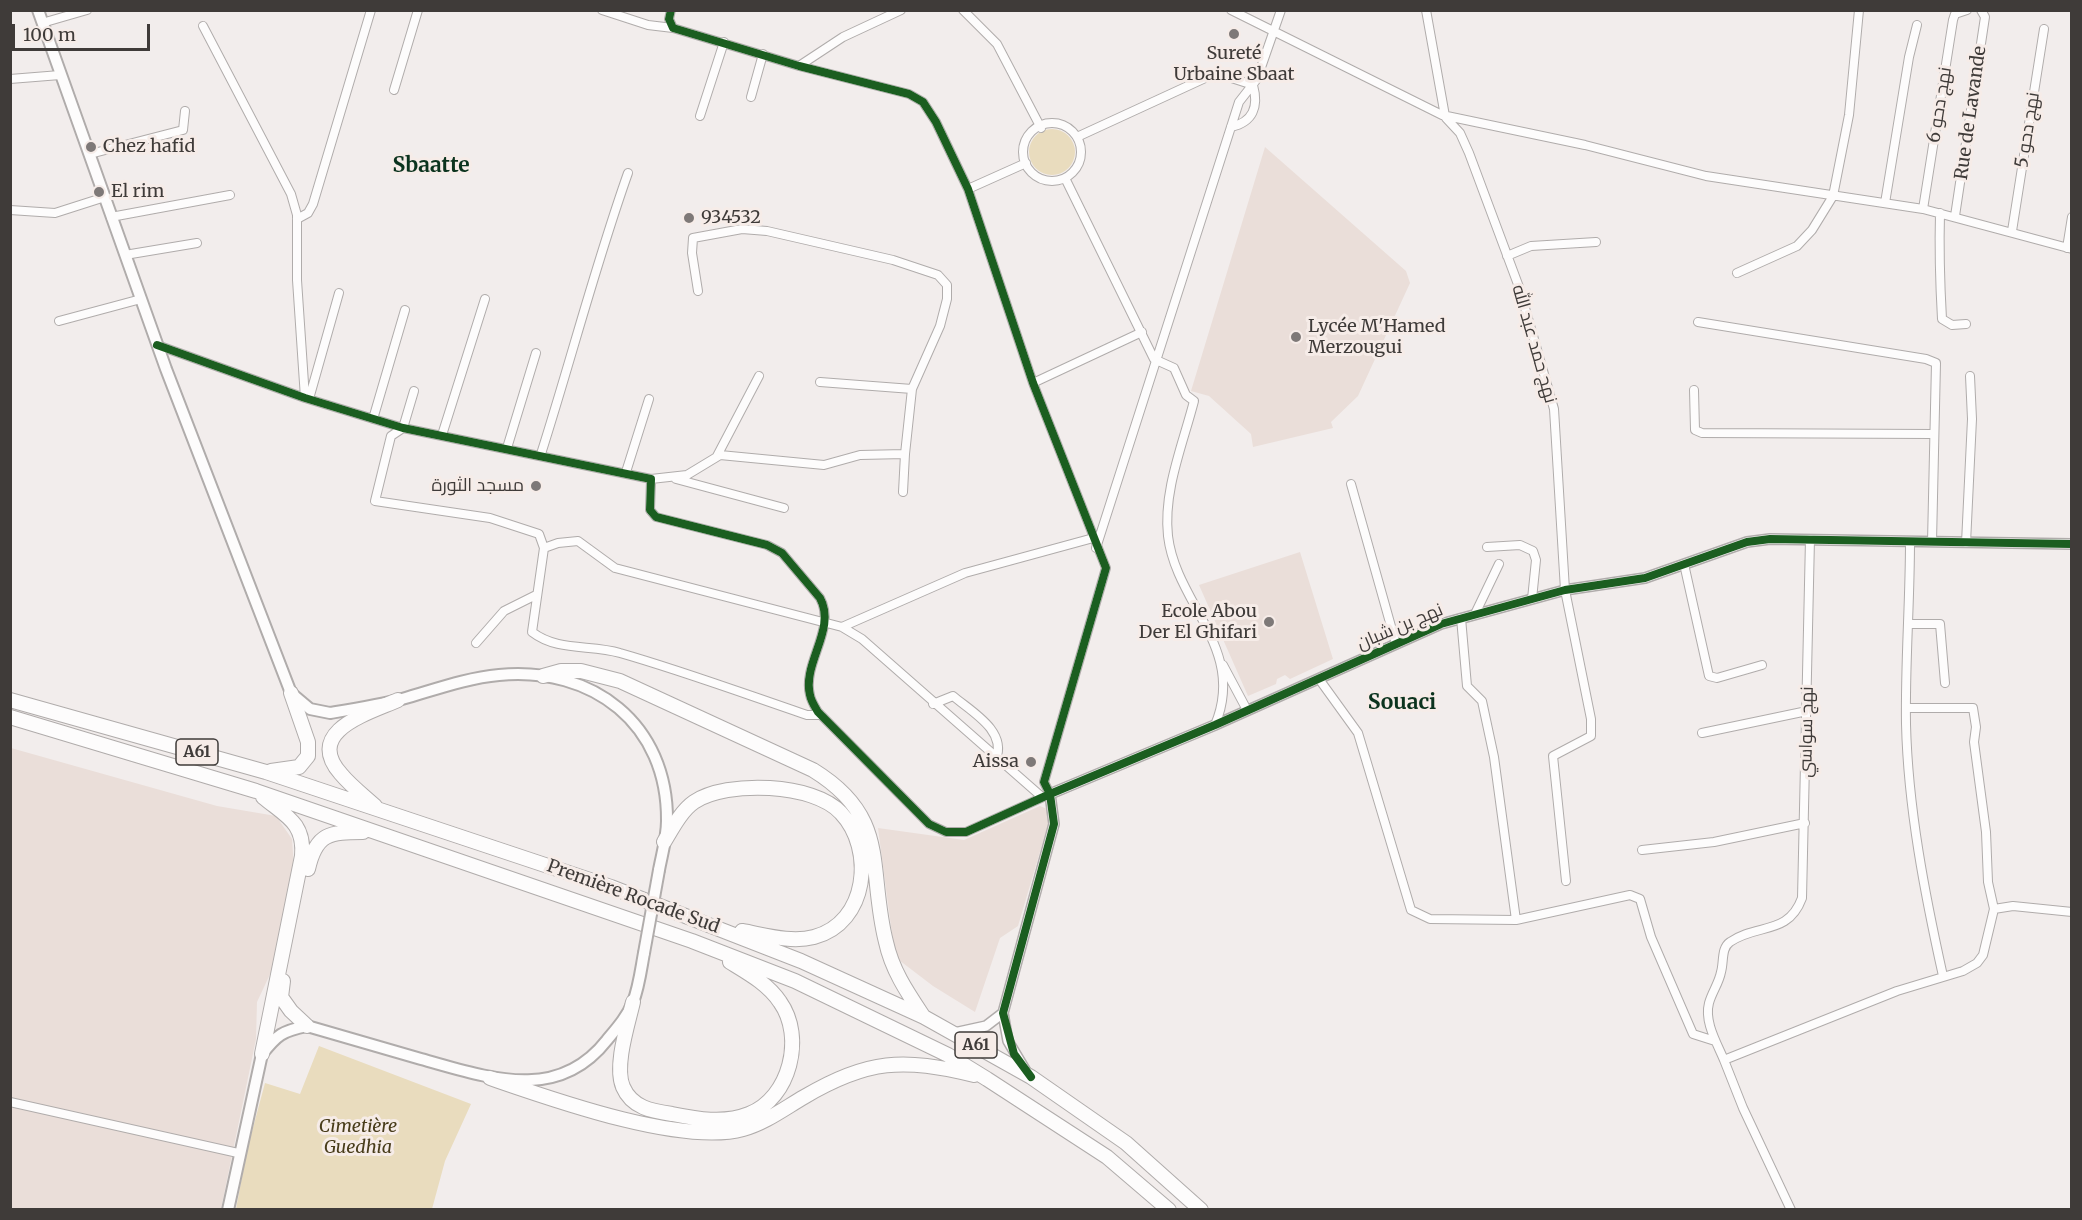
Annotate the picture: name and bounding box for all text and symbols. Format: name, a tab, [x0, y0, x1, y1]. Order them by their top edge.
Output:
scale bar	[15, 12, 153, 50]
text: 100 m	[23, 23, 76, 46]
marker: Sureté Urbaine Sbaat	[1227, 27, 1241, 41]
place label: Sureté Urbaine Sbaat	[1174, 43, 1294, 86]
street label: Rue de Lavande	[1951, 45, 1991, 181]
street label: نهج دحو 6	[1923, 66, 1957, 144]
street label: نهج دحو 5	[2011, 91, 2045, 169]
place label: Chez hafid	[103, 136, 195, 158]
marker: Chez hafid	[84, 140, 98, 154]
district label: Sbaatte	[393, 153, 469, 179]
place label: El rim	[111, 181, 164, 203]
marker: El rim	[92, 185, 106, 199]
place label: 934532	[701, 207, 761, 229]
marker: 934532	[682, 211, 696, 225]
street label: نهج حمد عبد الله	[1507, 282, 1561, 406]
place label: Lycée M'Hamed Merzougui	[1308, 316, 1446, 358]
marker: Lycée M'Hamed Merzougui	[1289, 330, 1303, 344]
place label: مسجد الثورة	[431, 475, 524, 497]
marker: مسجد الثورة	[529, 479, 543, 493]
street label: نهج بن شبان	[1354, 599, 1446, 655]
place label: Ecole Abou Der El Ghifari	[1139, 601, 1257, 644]
marker: Ecole Abou Der El Ghifari	[1262, 615, 1276, 629]
street label: نهج سواسي	[1795, 686, 1819, 778]
district label: Souaci	[1368, 690, 1436, 716]
road number: A61	[176, 739, 218, 765]
place label: Aissa	[973, 751, 1019, 773]
marker: Aissa	[1024, 755, 1038, 769]
street label: Première Rocade Sud	[544, 856, 722, 938]
road number: A61	[955, 1032, 997, 1058]
park label: Cimetière Guedhia	[319, 1116, 397, 1158]

